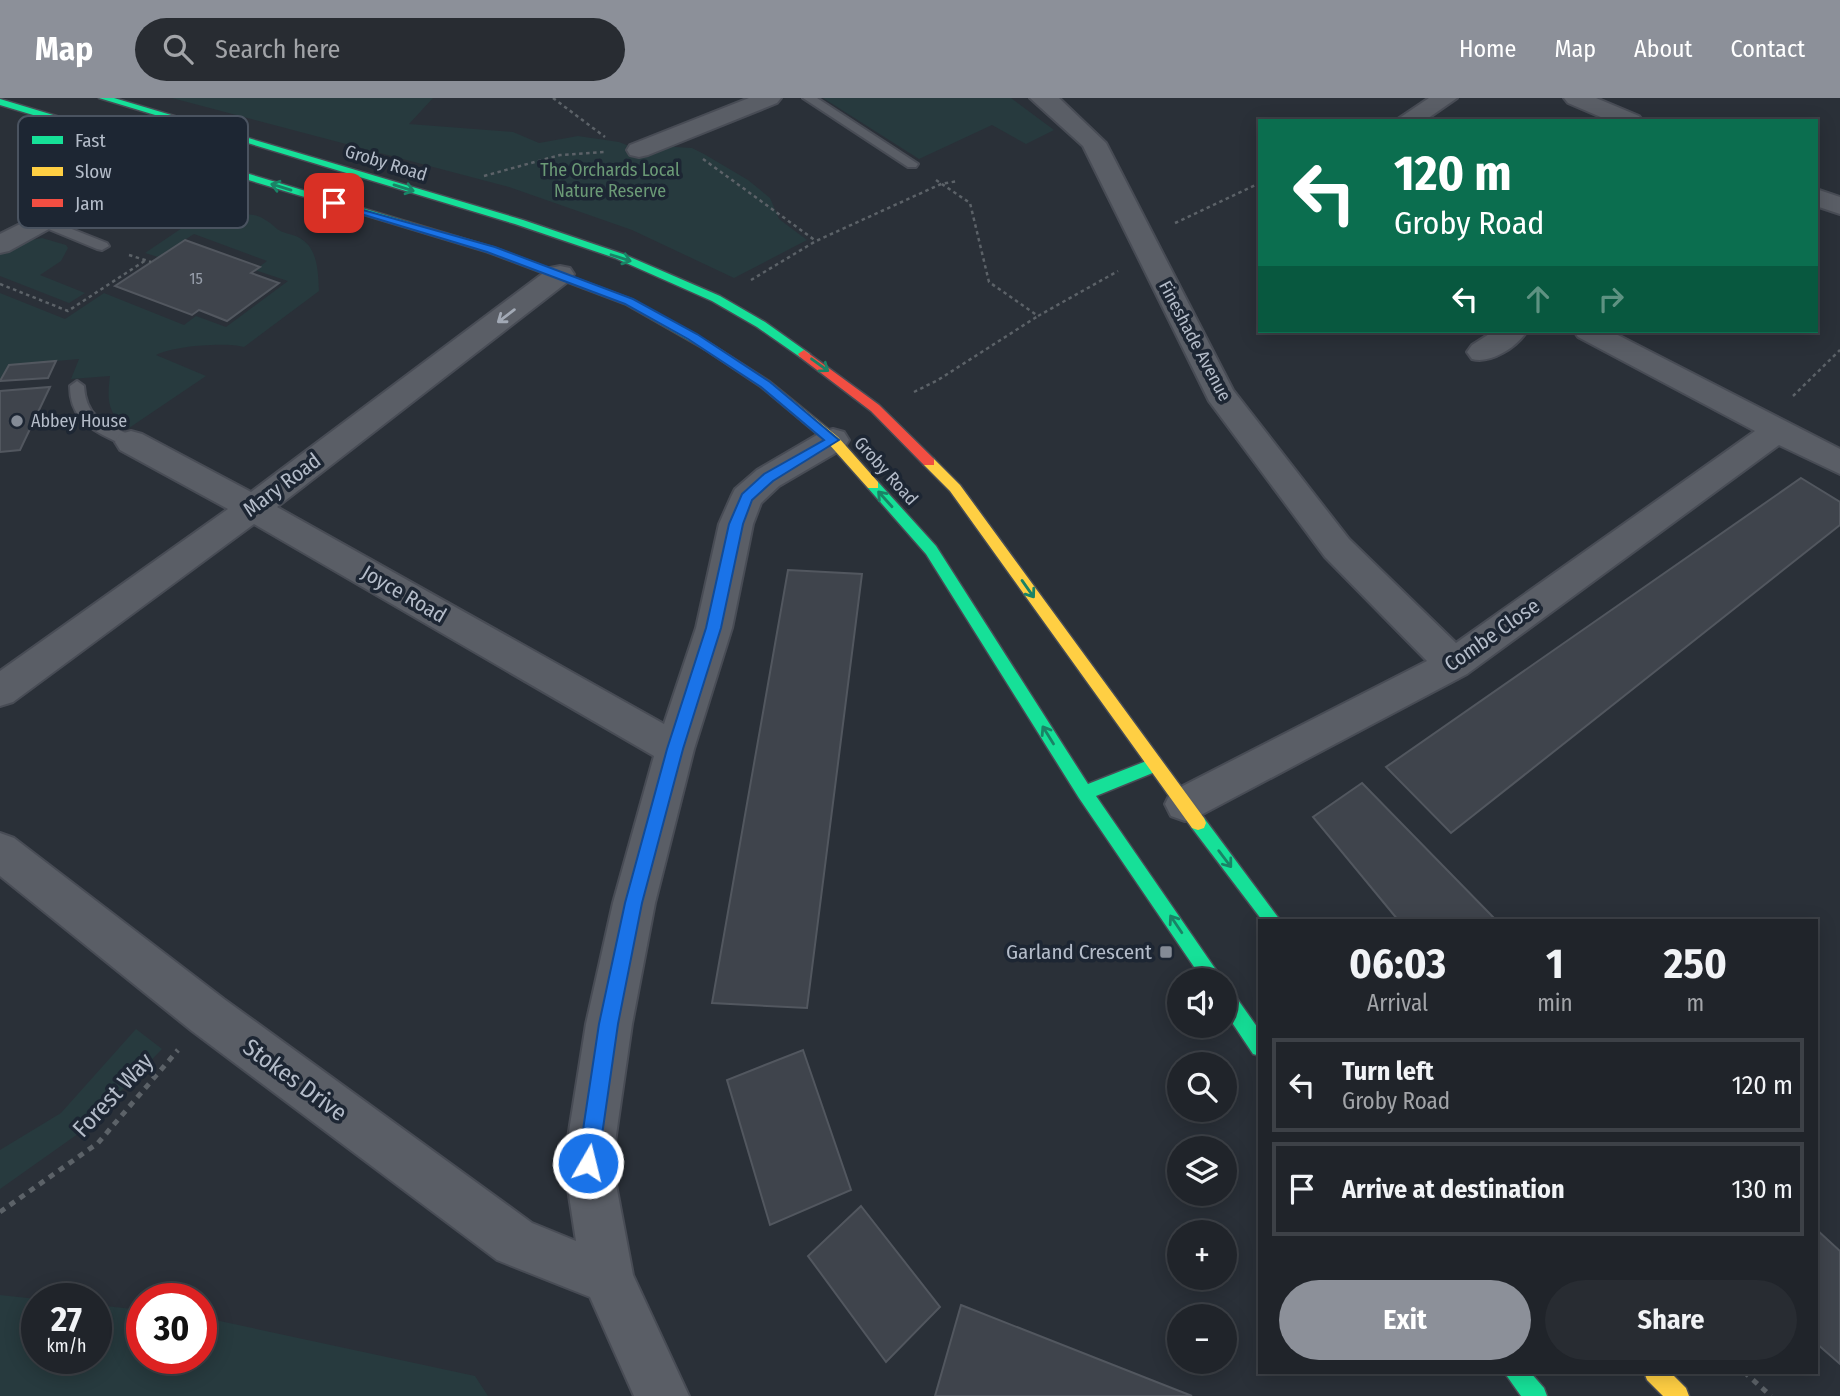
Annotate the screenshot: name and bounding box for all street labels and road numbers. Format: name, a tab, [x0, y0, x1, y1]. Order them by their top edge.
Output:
street label: Groby Road	[342, 140, 430, 186]
street label: Fineshade Avenue	[1154, 277, 1236, 405]
street label: Groby Road	[850, 432, 922, 510]
street label: Mary Road	[238, 447, 326, 523]
street label: Joyce Road	[357, 559, 451, 629]
street label: Combe Close	[1439, 593, 1545, 677]
street label: Stokes Drive	[238, 1033, 352, 1127]
street label: Forest Way	[67, 1047, 159, 1143]

